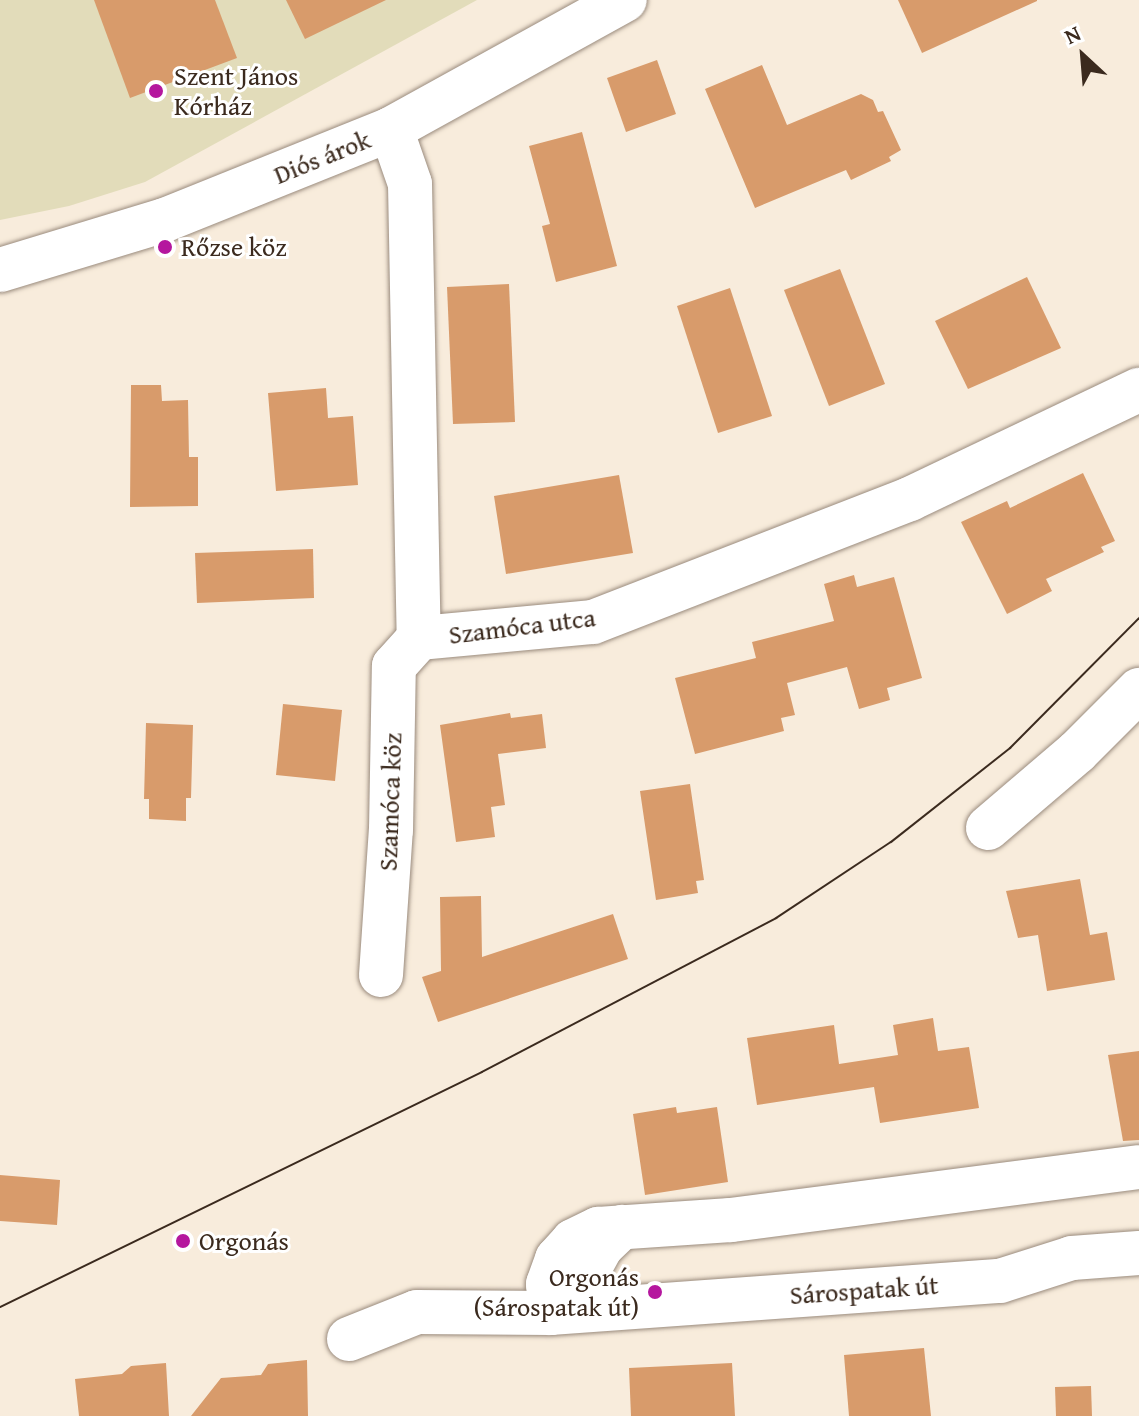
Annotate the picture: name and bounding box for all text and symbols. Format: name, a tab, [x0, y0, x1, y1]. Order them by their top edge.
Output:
north arrow	[1043, 16, 1123, 96]
text: N	[1059, 17, 1086, 52]
place label: Szent János Kórház	[174, 60, 298, 122]
marker: Szent János Kórház	[145, 80, 167, 102]
street label: Diós árok	[269, 124, 375, 190]
place label: Rőzse köz	[181, 231, 287, 263]
marker: Rőzse köz	[156, 238, 174, 256]
street label: Szamóca utca	[447, 602, 597, 650]
street label: Szamóca köz	[372, 732, 408, 872]
place label: Orgonás	[199, 1225, 289, 1257]
marker: Orgonás	[174, 1232, 192, 1250]
place label: Orgonás (Sárospatak út)	[473, 1261, 639, 1322]
street label: Sárospatak út	[789, 1269, 939, 1311]
marker: Orgonás (Sárospatak út)	[646, 1283, 664, 1301]

